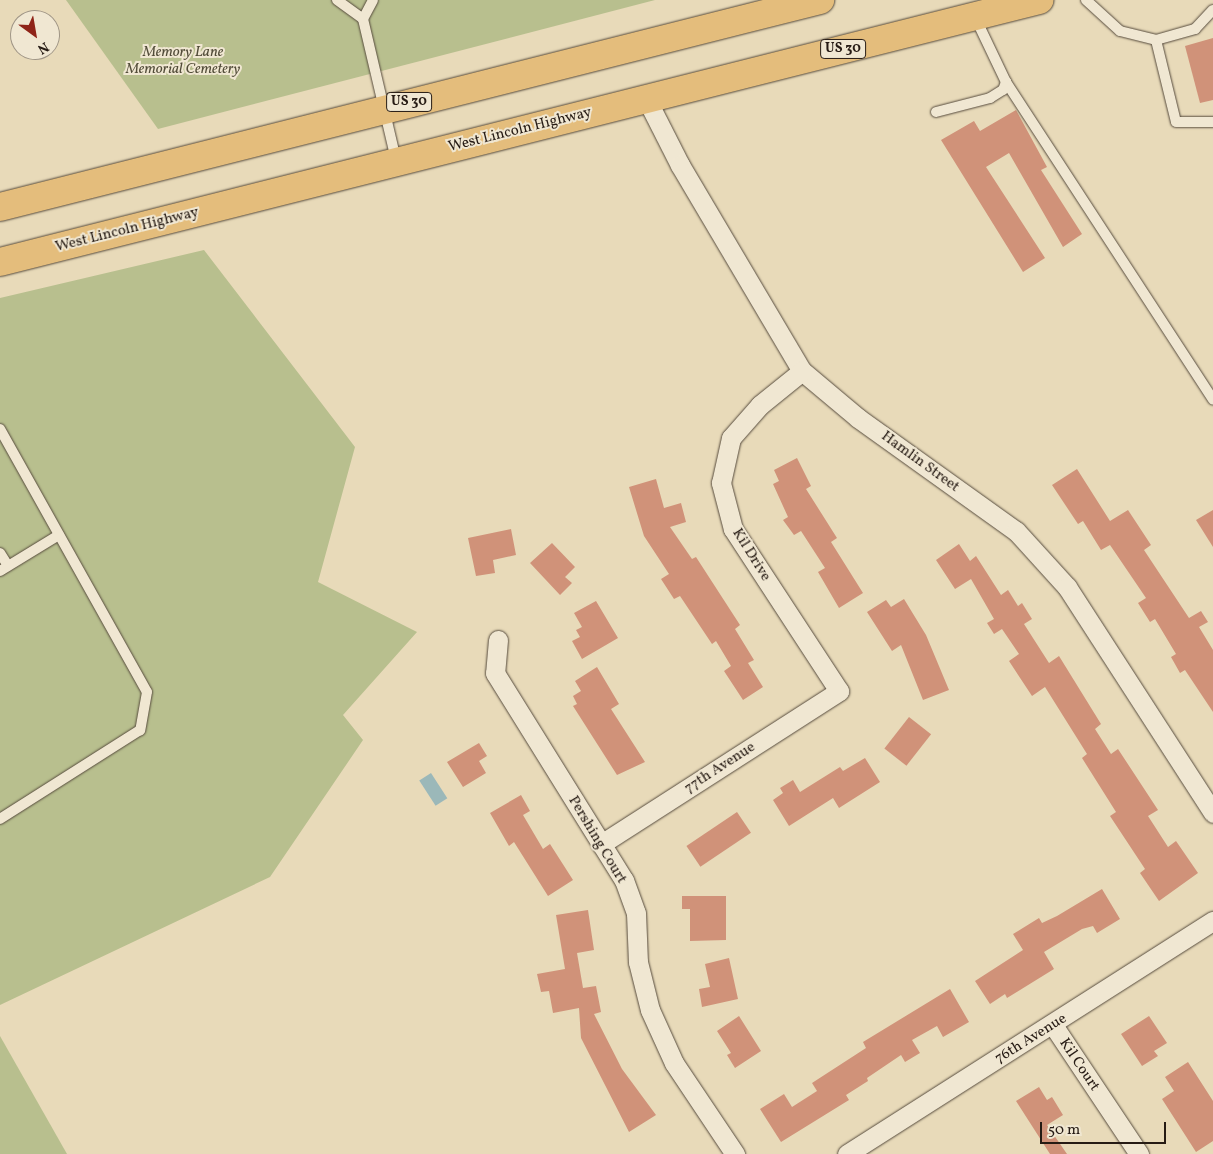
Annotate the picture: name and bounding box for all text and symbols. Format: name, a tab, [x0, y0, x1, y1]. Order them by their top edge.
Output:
north arrow	[10, 10, 60, 60]
text: N	[33, 37, 52, 58]
road number: US 30	[819, 38, 867, 61]
park label: Memory Lane Memorial Cemetery	[126, 43, 240, 78]
road number: US 30	[385, 90, 433, 114]
street label: West Lincoln Highway	[446, 103, 594, 157]
street label: West Lincoln Highway	[53, 203, 201, 257]
street label: Hamlin Street	[877, 428, 963, 496]
street label: Kil Drive	[728, 525, 774, 585]
street label: 77th Avenue	[681, 738, 759, 798]
street label: Pershing Court	[564, 793, 630, 887]
street label: 76th Avenue	[992, 1010, 1070, 1068]
street label: Kil Court	[1055, 1035, 1103, 1095]
scale bar	[1043, 1112, 1169, 1144]
text: 50 m	[1048, 1120, 1080, 1141]

